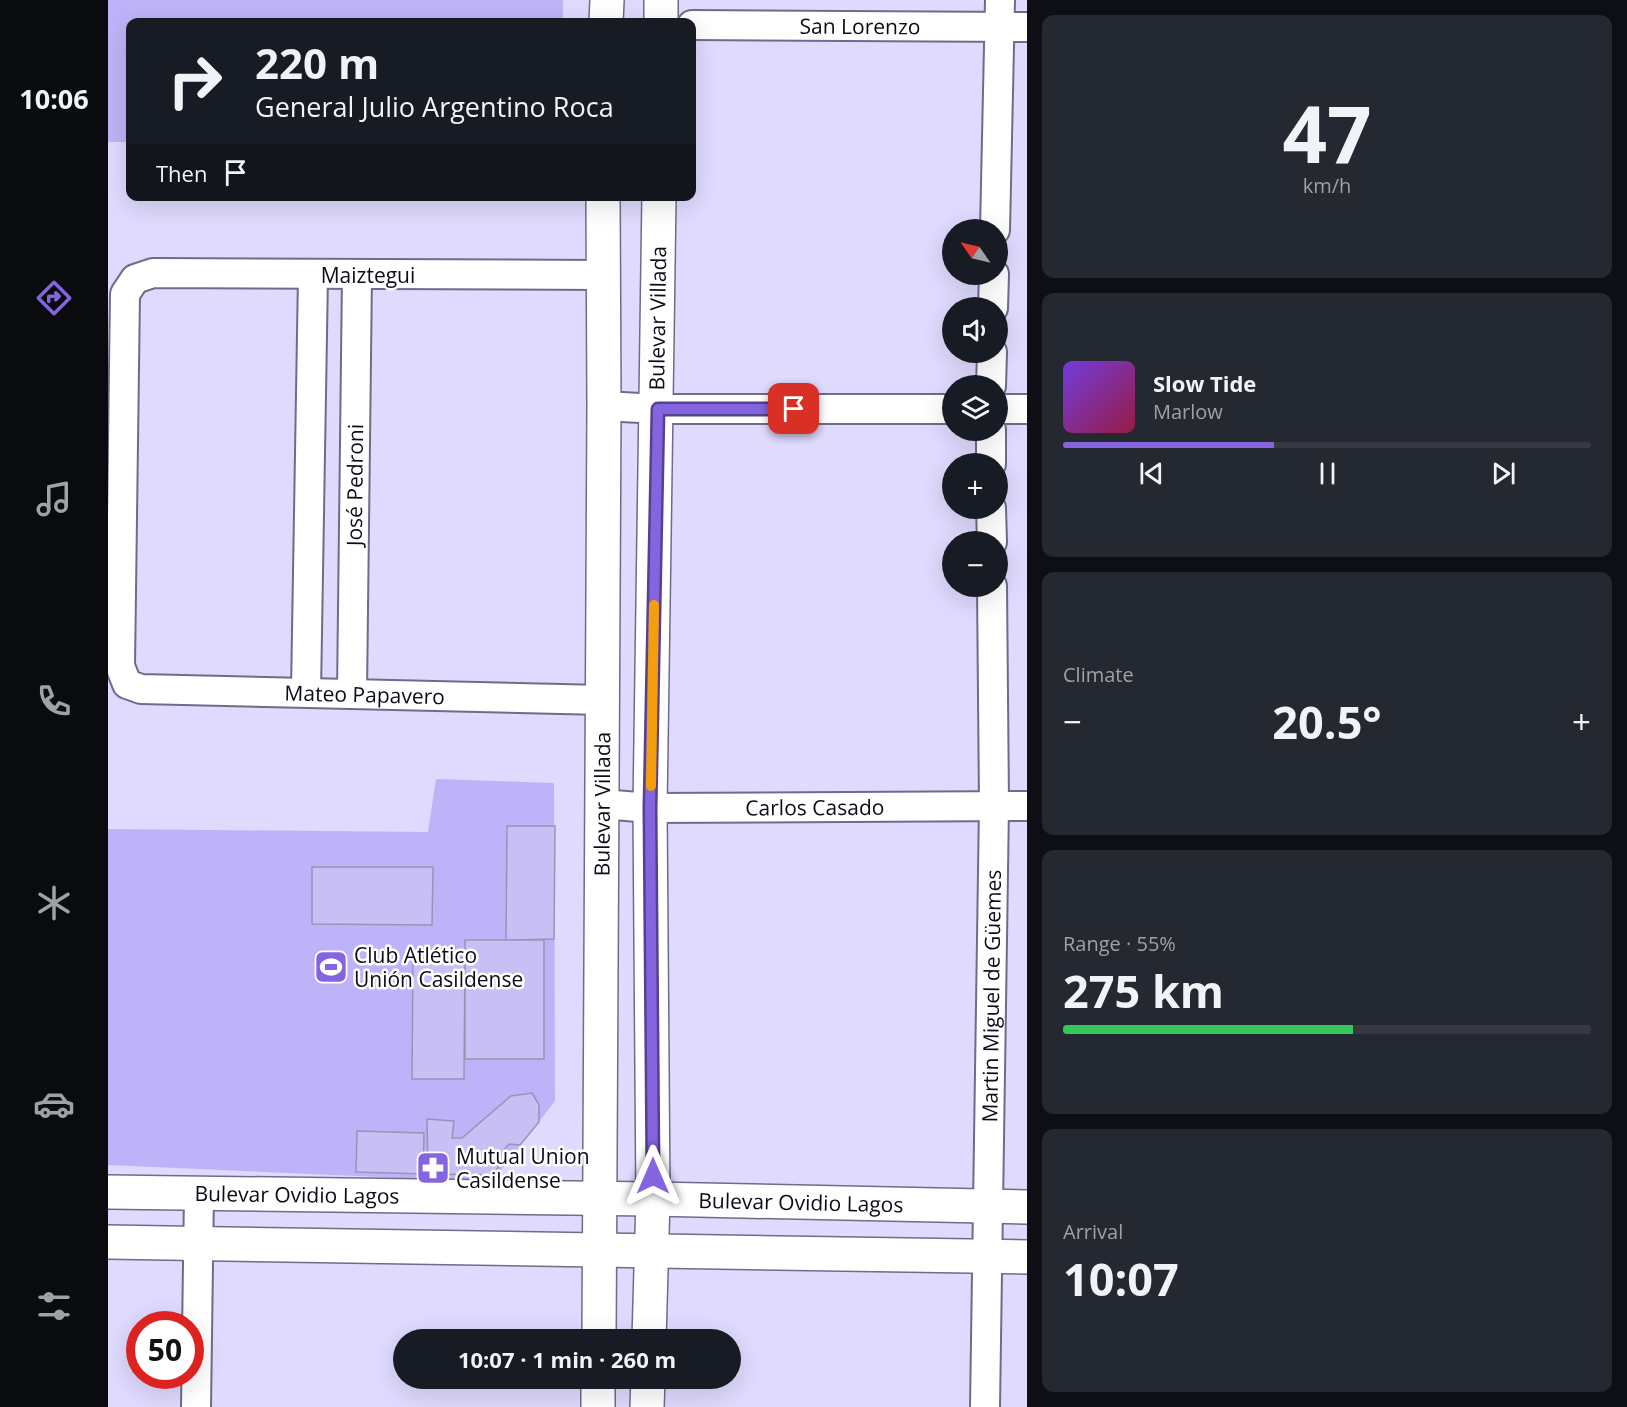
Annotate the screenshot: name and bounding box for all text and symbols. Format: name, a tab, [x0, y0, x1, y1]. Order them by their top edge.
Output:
street label: San Lorenzo	[799, 12, 921, 40]
text: 220 m	[255, 34, 379, 91]
icon: right	[156, 42, 234, 120]
text: 10:06	[19, 80, 89, 117]
text: 47	[1282, 80, 1372, 186]
text: General Julio Argentino Roca	[255, 88, 614, 125]
icon: arrive	[219, 156, 252, 189]
text: Then	[156, 158, 207, 188]
text: km/h	[1303, 172, 1351, 199]
north arrow	[942, 219, 1008, 285]
map controls	[942, 219, 1008, 597]
street label: Bulevar Villada	[642, 246, 672, 391]
street label: Maiztegui	[321, 261, 415, 289]
icon: directions	[33, 277, 75, 319]
button: sound	[942, 297, 1008, 363]
text: Slow Tide	[1153, 368, 1256, 398]
button: layers	[942, 375, 1008, 441]
pin	[768, 383, 819, 434]
icon: arrive	[777, 392, 810, 425]
text: Marlow	[1153, 398, 1223, 425]
street label: José Pedroni	[340, 424, 369, 548]
button: +	[942, 453, 1008, 519]
icon: previous	[1135, 457, 1168, 490]
icon: pause	[1311, 457, 1344, 490]
icon: next	[1487, 457, 1520, 490]
icon: music	[33, 478, 75, 520]
button: −	[942, 531, 1008, 597]
text: Climate	[1063, 661, 1134, 688]
street label: Mateo Papavero	[284, 678, 445, 710]
icon: phone	[33, 680, 75, 722]
text: 20.5°	[1272, 691, 1382, 752]
text: −	[1063, 699, 1082, 744]
text: +	[1572, 699, 1591, 744]
street label: Bulevar Villada	[587, 732, 616, 876]
street label: Carlos Casado	[745, 793, 884, 821]
street label: Martin Miguel de Güemes	[975, 869, 1007, 1123]
icon: climate	[33, 882, 75, 924]
text: Range · 55%	[1063, 930, 1176, 957]
place label: Club Atlético Unión Casildense	[354, 941, 523, 993]
sports icon: Club Atlético Unión Casildense	[313, 949, 349, 985]
text: 275 km	[1063, 960, 1224, 1021]
icon: car	[33, 1083, 75, 1125]
place label: Mutual Union Casildense	[456, 1142, 590, 1194]
position arrow	[621, 1144, 685, 1208]
pharmacy icon: Mutual Union Casildense	[415, 1150, 451, 1186]
street label: Bulevar Ovidio Lagos	[194, 1179, 400, 1210]
street label: Bulevar Ovidio Lagos	[698, 1186, 904, 1218]
text: Arrival	[1063, 1218, 1123, 1245]
text: 10:07	[1063, 1248, 1179, 1309]
icon: filters	[33, 1285, 75, 1327]
speed limit sign: 50	[126, 1311, 204, 1389]
text: 10:07 · 1 min · 260 m	[458, 1344, 676, 1374]

